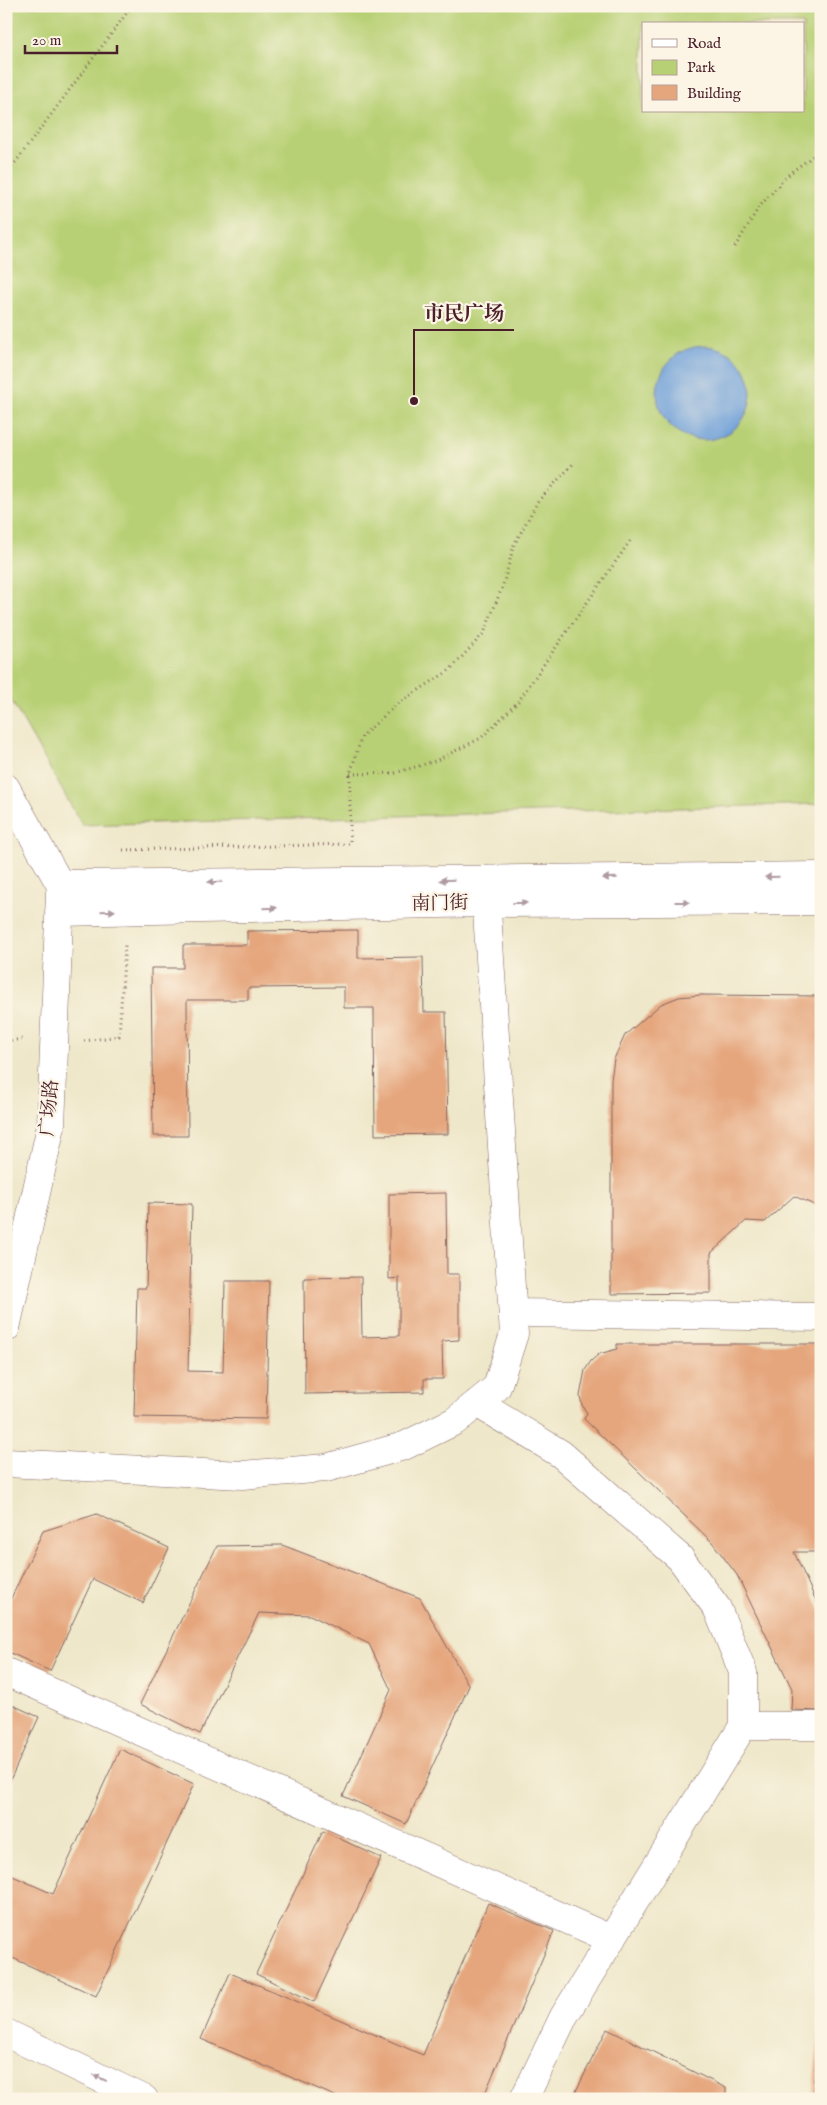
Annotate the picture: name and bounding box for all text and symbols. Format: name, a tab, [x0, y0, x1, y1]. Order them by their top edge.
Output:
scale bar	[25, 22, 118, 54]
legend	[642, 22, 804, 112]
text: 20 m	[32, 31, 62, 50]
text: Road	[687, 34, 722, 53]
text: Park	[687, 58, 717, 77]
text: Building	[687, 84, 742, 103]
callout: 市民广场	[414, 295, 514, 330]
text: 市民广场	[424, 302, 504, 327]
one-way arrow	[764, 873, 780, 881]
one-way arrow	[601, 874, 617, 882]
one-way arrow	[439, 876, 455, 884]
one-way arrow	[206, 878, 222, 886]
street label: 南门街	[411, 892, 469, 916]
one-way arrow	[675, 897, 691, 905]
one-way arrow	[512, 899, 528, 907]
one-way arrow	[262, 903, 278, 911]
one-way arrow	[100, 907, 116, 915]
street label: 广场路	[36, 1079, 64, 1137]
one-way arrow	[93, 2074, 107, 2082]

